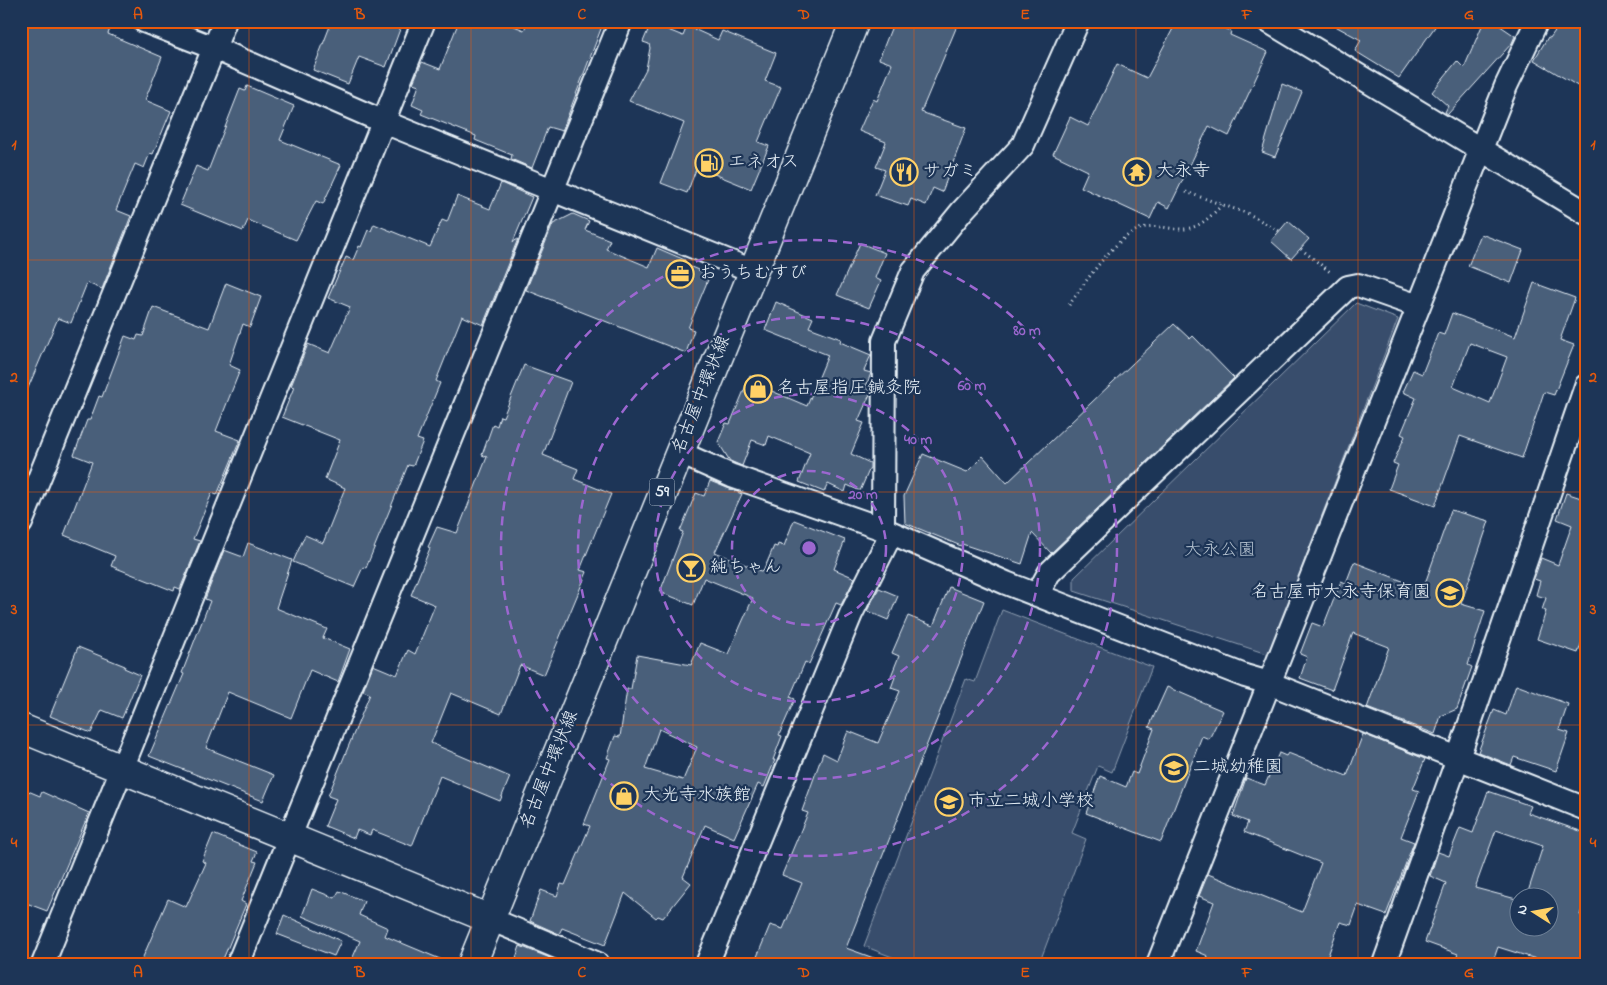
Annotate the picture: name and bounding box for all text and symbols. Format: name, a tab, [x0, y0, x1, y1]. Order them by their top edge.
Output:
text: A	[133, 3, 143, 27]
text: B	[354, 3, 366, 27]
text: C	[578, 3, 587, 27]
text: D	[797, 3, 810, 27]
text: E	[1020, 3, 1030, 27]
text: F	[1241, 3, 1253, 27]
text: G	[1464, 3, 1474, 27]
text: 1	[11, 133, 17, 157]
text: 1	[1590, 133, 1596, 157]
fuel station icon: エネオス	[694, 148, 724, 178]
place label: エネオス	[728, 150, 799, 176]
restaurant icon: サガミ	[889, 157, 919, 187]
temple icon: 大永寺	[1122, 157, 1152, 187]
place label: サガミ	[923, 159, 977, 185]
place label: 大永寺	[1156, 159, 1210, 185]
office icon: おうちむすび	[665, 259, 695, 289]
place label: おうちむすび	[699, 261, 807, 287]
text: 80 m	[1012, 320, 1041, 342]
street label: 名古屋中環状線	[666, 332, 738, 458]
text: 2	[9, 366, 18, 390]
text: 2	[1588, 366, 1597, 390]
shop icon: 名古屋指圧鍼灸院	[743, 374, 773, 404]
text: 60 m	[957, 375, 987, 397]
place label: 名古屋指圧鍼灸院	[777, 376, 921, 402]
text: 40 m	[903, 429, 932, 451]
road number: 59	[650, 478, 674, 506]
text: 20 m	[847, 484, 878, 506]
park label: 大永公園	[1184, 538, 1256, 564]
centre of rings	[800, 539, 818, 557]
bar icon: 純ちゃん	[676, 553, 706, 583]
place label: 純ちゃん	[710, 555, 782, 581]
school or university icon: 名古屋市大永寺保育園	[1435, 578, 1465, 608]
place label: 名古屋市大永寺保育園	[1251, 580, 1431, 606]
text: 3	[10, 598, 18, 622]
text: 3	[1589, 598, 1597, 622]
street label: 名古屋中環状線	[514, 707, 586, 833]
school or university icon: 二城幼稚園	[1159, 753, 1189, 783]
place label: 二城幼稚園	[1193, 755, 1283, 781]
shop icon: 大光寺水族館	[609, 781, 639, 811]
place label: 大光寺水族館	[643, 783, 751, 809]
school or university icon: 市立二城小学校	[934, 787, 964, 817]
place label: 市立二城小学校	[968, 789, 1094, 815]
text: 4	[10, 831, 18, 855]
text: 4	[1589, 831, 1597, 855]
north arrow	[1510, 888, 1560, 938]
text: N	[1512, 903, 1534, 916]
text: A	[133, 961, 143, 985]
text: B	[354, 961, 366, 985]
text: C	[578, 961, 587, 985]
text: D	[797, 961, 810, 985]
text: E	[1020, 961, 1030, 985]
text: F	[1241, 961, 1253, 985]
text: G	[1464, 961, 1474, 985]

